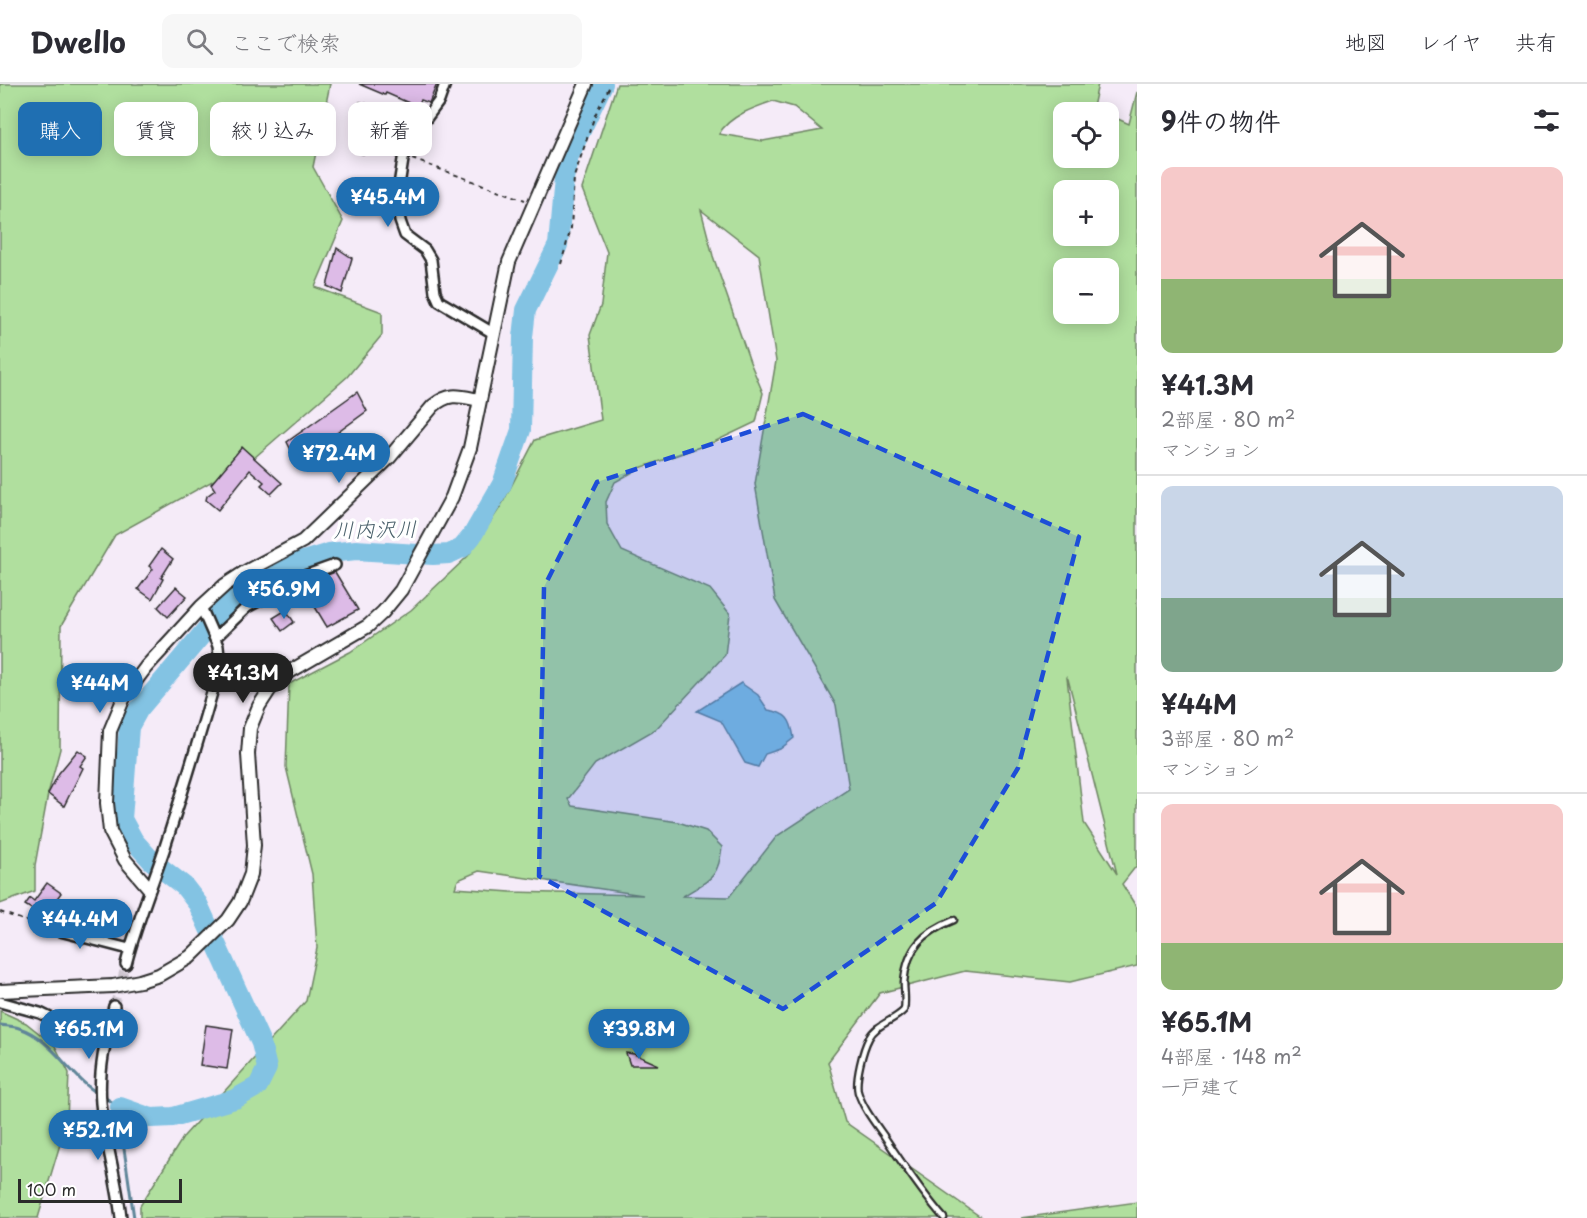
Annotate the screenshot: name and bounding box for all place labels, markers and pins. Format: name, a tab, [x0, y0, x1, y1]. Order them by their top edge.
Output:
pin: ¥45.4M	[339, 177, 437, 228]
pin: ¥72.4M	[290, 433, 388, 484]
pin: ¥56.9M	[235, 569, 333, 620]
pin: ¥41.3M	[194, 653, 292, 704]
pin: ¥44M	[64, 663, 136, 714]
pin: ¥44.4M	[31, 899, 129, 950]
pin: ¥65.1M	[40, 1009, 138, 1060]
pin: ¥39.8M	[590, 1009, 688, 1060]
pin: ¥52.1M	[49, 1110, 147, 1161]

